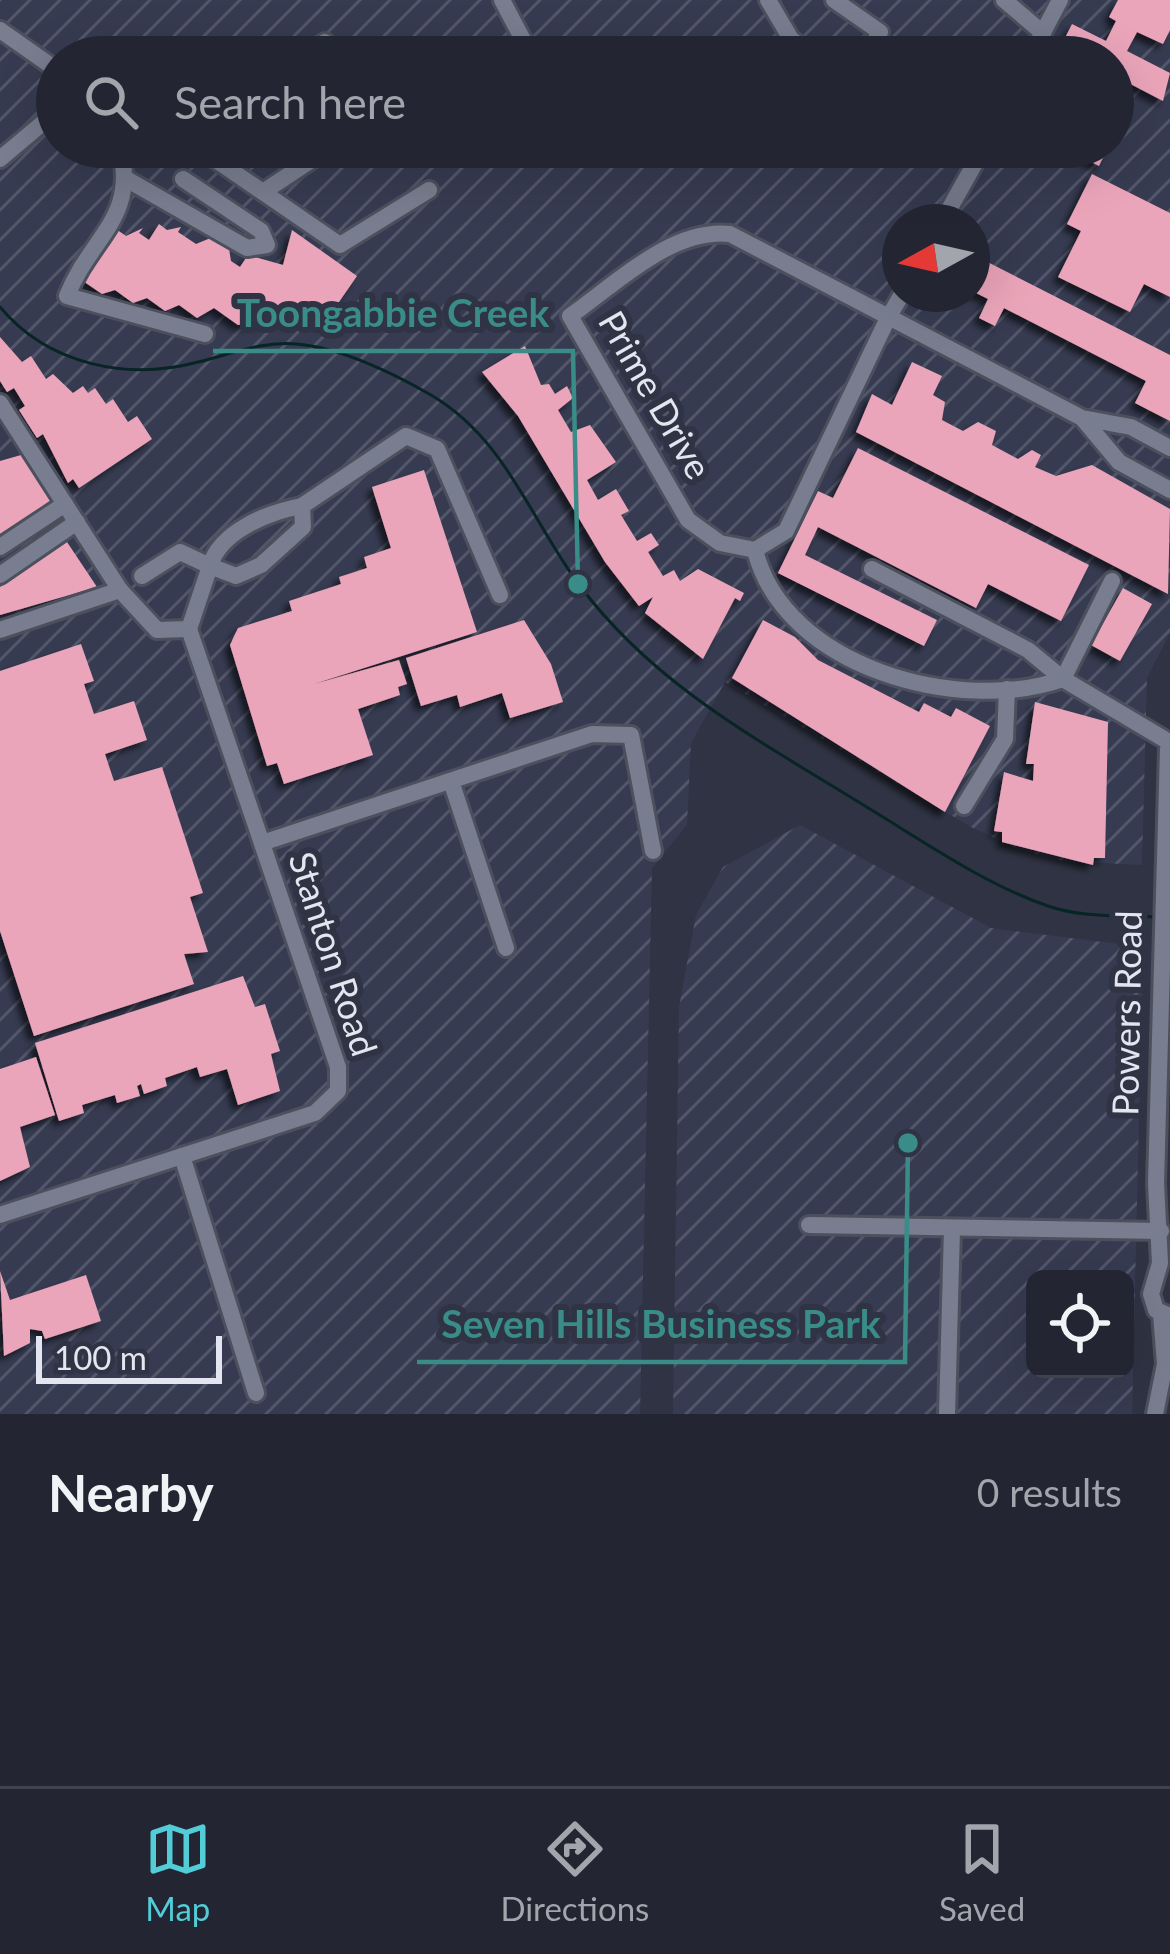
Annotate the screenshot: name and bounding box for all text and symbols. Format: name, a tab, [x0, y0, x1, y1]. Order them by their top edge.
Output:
search box	[36, 36, 1134, 168]
icon: search	[78, 69, 144, 135]
text: Search here	[174, 75, 406, 129]
north arrow	[882, 204, 990, 312]
callout: Toongabbie Creek	[213, 276, 573, 351]
text: Toongabbie Creek	[237, 289, 549, 335]
street label: Prime Drive	[590, 303, 722, 486]
street label: Stanton Road	[280, 846, 388, 1061]
street label: Powers Road	[1102, 910, 1150, 1116]
map controls	[1026, 1270, 1134, 1378]
button: locate	[1026, 1270, 1134, 1378]
callout: Seven Hills Business Park	[417, 1287, 905, 1362]
text: Seven Hills Business Park	[441, 1300, 881, 1346]
scale bar	[36, 1330, 222, 1383]
text: 100 m	[54, 1337, 147, 1377]
text: Nearby	[48, 1462, 214, 1523]
text: 0 results	[977, 1469, 1122, 1515]
tab: Map	[145, 1816, 211, 1928]
tab: Directions	[500, 1816, 649, 1928]
tab: Saved	[939, 1816, 1025, 1928]

